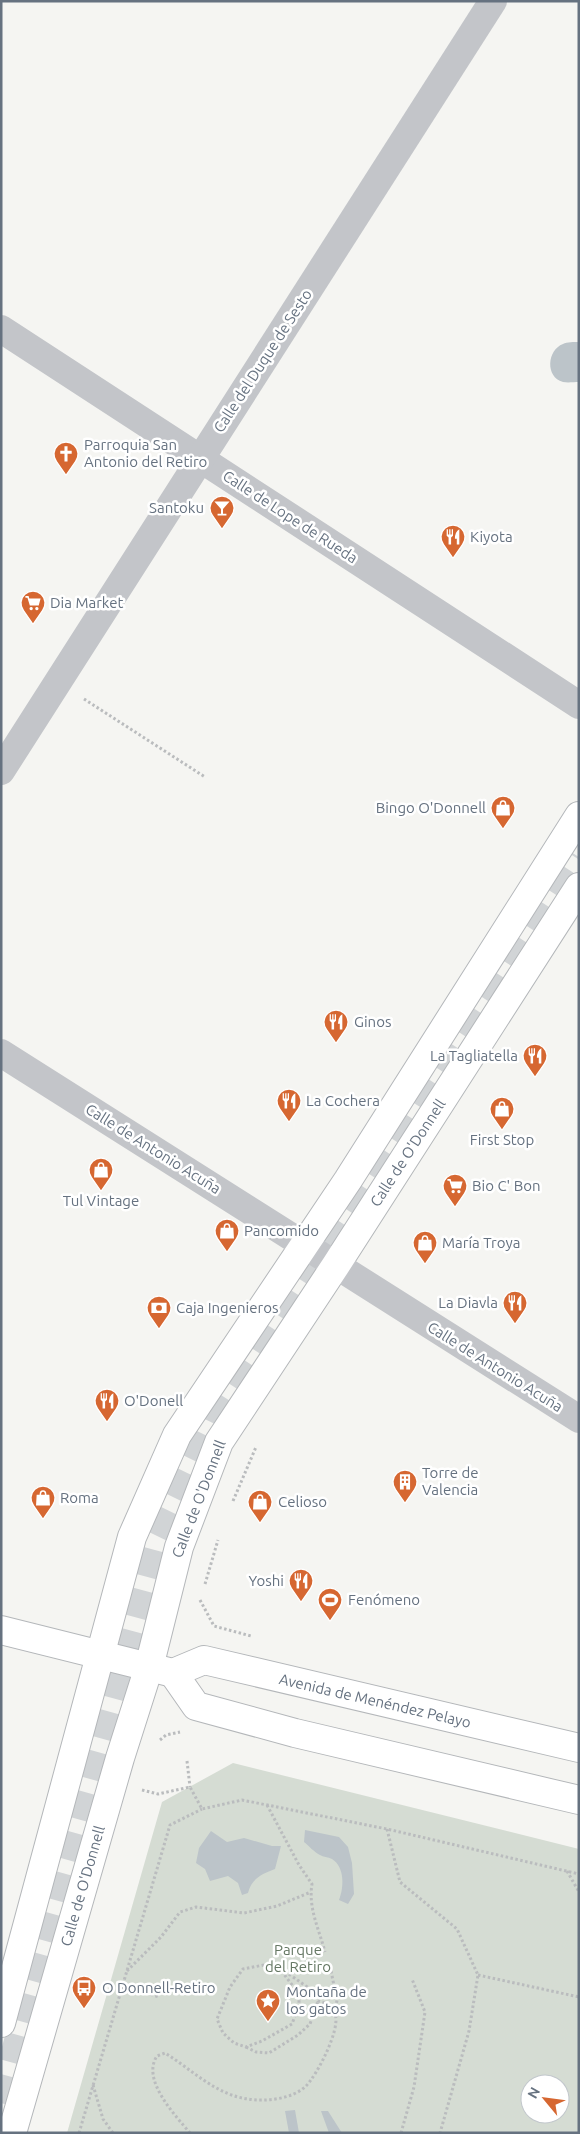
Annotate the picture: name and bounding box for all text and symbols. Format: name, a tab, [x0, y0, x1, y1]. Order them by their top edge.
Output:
street label: Calle del Duque de Sesto	[210, 286, 315, 435]
place label: Parroquia San Antonio del Retiro	[84, 436, 207, 470]
church icon: Parroquia San Antonio del Retiro	[53, 441, 79, 475]
street label: Calle de Lope de Rueda	[220, 467, 361, 566]
bar icon: Santoku	[209, 495, 235, 529]
place label: Santoku	[149, 499, 204, 516]
restaurant icon: Kiyota	[440, 524, 466, 558]
place label: Kiyota	[470, 528, 513, 545]
supermarket icon: Dia Market	[20, 590, 46, 624]
place label: Dia Market	[50, 594, 123, 611]
shop icon: Bingo O'Donnell	[490, 795, 516, 829]
place label: Bingo O'Donnell	[376, 799, 486, 816]
restaurant icon: Ginos	[323, 1009, 349, 1043]
place label: Ginos	[354, 1013, 391, 1030]
restaurant icon: La Tagliatella	[522, 1043, 548, 1077]
place label: La Tagliatella	[430, 1047, 518, 1064]
restaurant icon: La Cochera	[276, 1088, 302, 1122]
place label: La Cochera	[306, 1092, 380, 1109]
street label: Calle de O'Donnell	[366, 1096, 449, 1210]
shop icon: First Stop	[489, 1096, 515, 1130]
street label: Calle de Antonio Acuña	[83, 1100, 224, 1197]
place label: First Stop	[470, 1131, 534, 1148]
shop icon: Tul Vintage	[88, 1157, 114, 1191]
supermarket icon: Bio C' Bon	[442, 1173, 468, 1207]
place label: Bio C' Bon	[472, 1177, 541, 1194]
place label: Tul Vintage	[63, 1192, 139, 1209]
shop icon: Pancomido	[214, 1218, 240, 1252]
place label: Pancomido	[244, 1222, 319, 1239]
shop icon: María Troya	[412, 1230, 438, 1264]
place label: María Troya	[442, 1234, 520, 1251]
restaurant icon: La Diavla	[502, 1290, 528, 1324]
place label: La Diavla	[438, 1294, 498, 1311]
bank icon: Caja Ingenieros	[146, 1295, 172, 1329]
place label: Caja Ingenieros	[176, 1299, 278, 1316]
street label: Calle de Antonio Acuña	[425, 1318, 566, 1415]
restaurant icon: O'Donell	[94, 1388, 120, 1422]
place label: O'Donell	[124, 1392, 183, 1409]
street label: Calle de O'Donnell	[168, 1437, 229, 1560]
place label: Torre de Valencia	[422, 1464, 479, 1498]
building icon: Torre de Valencia	[392, 1469, 418, 1503]
shop icon: Roma	[30, 1485, 56, 1519]
place label: Roma	[60, 1489, 99, 1506]
shop icon: Celioso	[247, 1489, 273, 1523]
place label: Celioso	[278, 1493, 327, 1510]
restaurant icon: Yoshi	[288, 1568, 314, 1602]
place label: Yoshi	[248, 1572, 284, 1589]
sports icon: Fenómeno	[317, 1587, 343, 1621]
place label: Fenómeno	[348, 1591, 420, 1608]
street label: Avenida de Menéndez Pelayo	[277, 1670, 473, 1731]
street label: Calle de O'Donnell	[57, 1824, 108, 1948]
park label: Parque del Retiro	[265, 1941, 331, 1975]
bus stop icon: O Donnell-Retiro	[71, 1975, 97, 2009]
place label: O Donnell-Retiro	[102, 1979, 216, 1996]
place label: Montaña de los gatos	[286, 1983, 367, 2017]
place icon: Montaña de los gatos	[255, 1988, 281, 2022]
north arrow	[520, 2074, 570, 2124]
text: N	[524, 2084, 543, 2101]

